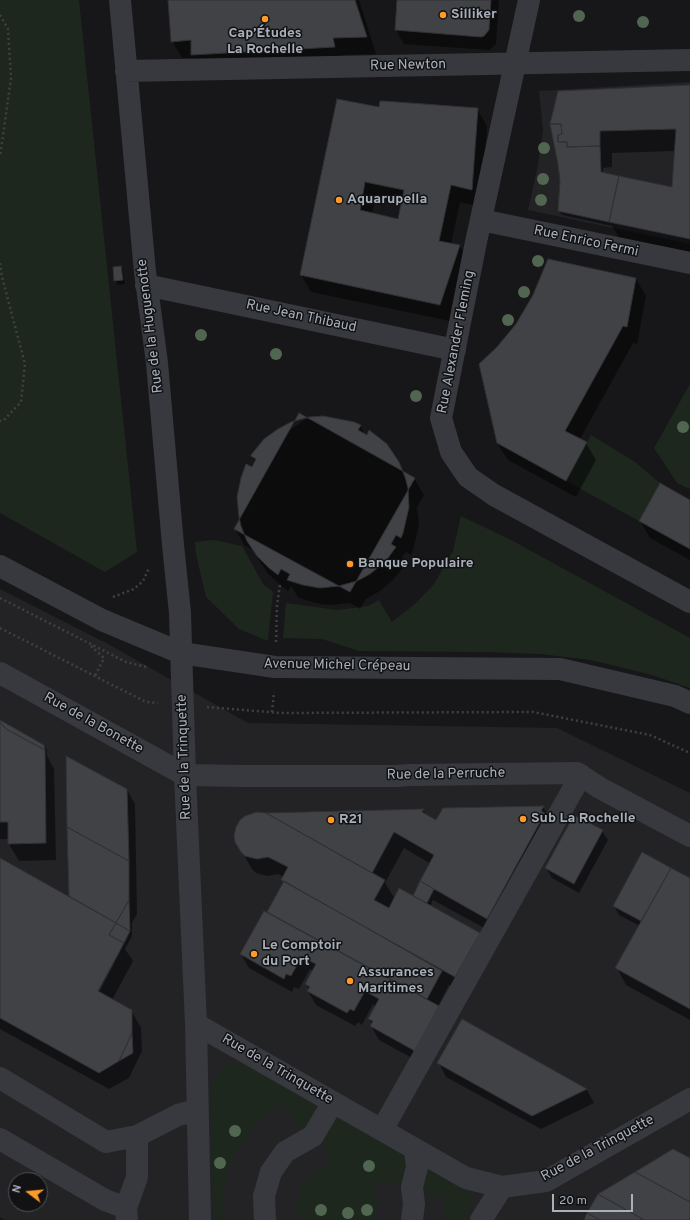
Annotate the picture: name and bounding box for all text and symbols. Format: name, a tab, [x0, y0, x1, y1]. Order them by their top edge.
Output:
place label: Silliker	[451, 7, 497, 23]
marker: Silliker	[438, 10, 448, 20]
marker: Cap’Études La Rochelle	[260, 14, 270, 24]
place label: Cap’Études La Rochelle	[227, 26, 303, 58]
street label: Rue Newton	[370, 57, 446, 75]
place label: Aquarupella	[347, 192, 427, 208]
marker: Aquarupella	[334, 195, 344, 205]
street label: Rue Enrico Fermi	[532, 223, 640, 261]
street label: Rue de la Huguenotte	[134, 258, 168, 394]
street label: Rue Alexander Fleming	[435, 269, 479, 415]
street label: Rue Jean Thibaud	[244, 297, 358, 337]
place label: Banque Populaire	[358, 556, 474, 572]
marker: Banque Populaire	[345, 559, 355, 569]
street label: Avenue Michel Crépeau	[263, 656, 411, 676]
street label: Rue de la Bonette	[40, 690, 146, 758]
street label: Rue de la Trinquette	[174, 694, 196, 820]
street label: Rue de la Perruche	[387, 766, 505, 784]
place label: Sub La Rochelle	[531, 811, 636, 827]
place label: R21	[339, 812, 363, 828]
marker: Sub La Rochelle	[518, 814, 528, 824]
marker: R21	[326, 815, 336, 825]
place label: Le Comptoir du Port	[262, 938, 341, 970]
marker: Le Comptoir du Port	[249, 949, 259, 959]
place label: Assurances Maritimes	[358, 965, 434, 998]
marker: Assurances Maritimes	[345, 976, 355, 986]
street label: Rue de la Trinquette	[218, 1031, 336, 1109]
street label: Rue de la Trinquette	[539, 1112, 657, 1186]
north arrow	[8, 1172, 48, 1212]
text: N	[10, 1183, 25, 1195]
scale bar	[554, 1186, 635, 1212]
text: 20 m	[559, 1193, 587, 1209]

